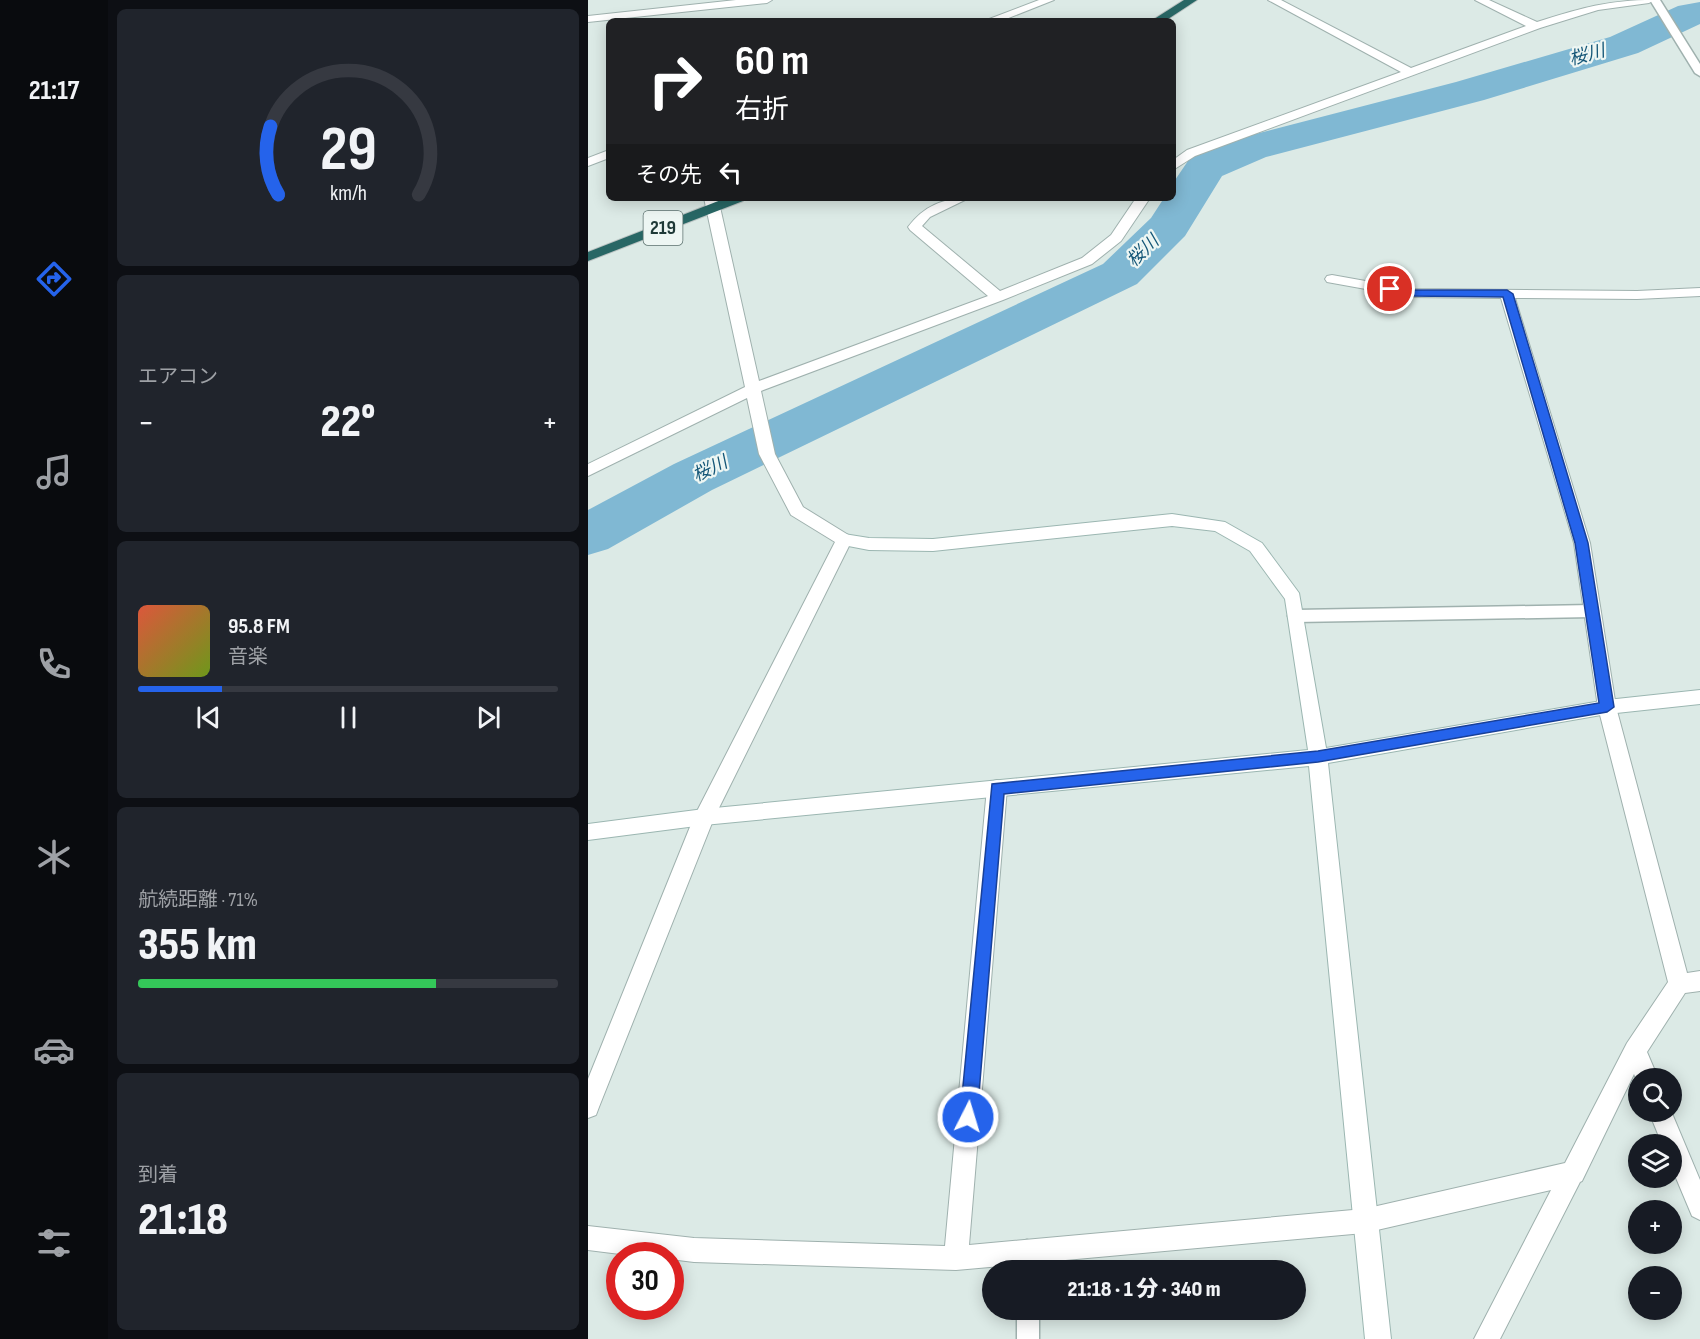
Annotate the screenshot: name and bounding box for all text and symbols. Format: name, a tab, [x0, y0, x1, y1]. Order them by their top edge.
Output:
text: 60 m	[735, 36, 809, 87]
water label: 桜川	[1567, 40, 1609, 70]
icon: right	[636, 42, 714, 120]
text: 21:17	[29, 75, 79, 107]
text: 右折	[735, 94, 789, 126]
text: 29	[320, 113, 376, 188]
icon: left	[714, 156, 747, 189]
text: その先	[636, 162, 702, 189]
text: km/h	[329, 181, 367, 206]
road number: 219	[644, 211, 682, 245]
water label: 桜川	[1123, 230, 1165, 271]
icon: directions	[33, 258, 75, 300]
pin	[1364, 263, 1415, 314]
icon: arrive	[1373, 272, 1406, 305]
text: エアコン	[138, 365, 218, 389]
text: 22°	[320, 395, 376, 450]
text: −	[138, 403, 154, 443]
text: +	[542, 403, 558, 443]
icon: music	[33, 451, 75, 493]
water label: 桜川	[689, 451, 733, 486]
text: 95.8 FM	[228, 613, 290, 640]
icon: phone	[33, 643, 75, 685]
text: 音楽	[228, 645, 268, 669]
icon: previous	[192, 701, 225, 734]
icon: pause	[332, 701, 365, 734]
icon: next	[472, 701, 505, 734]
icon: climate	[33, 836, 75, 878]
text: 航続距離 · 71%	[138, 888, 258, 912]
text: 355 km	[138, 918, 257, 973]
icon: car	[33, 1029, 75, 1071]
map controls	[1628, 1068, 1682, 1320]
button: search	[1628, 1068, 1682, 1122]
position arrow	[936, 1085, 1000, 1149]
button: layers	[1628, 1134, 1682, 1188]
text: 到着	[138, 1163, 178, 1187]
text: 21:18	[138, 1193, 228, 1248]
button: +	[1628, 1200, 1682, 1254]
icon: filters	[33, 1222, 75, 1264]
speed limit sign: 30	[606, 1242, 684, 1320]
button: −	[1628, 1266, 1682, 1320]
text: 21:18 · 1 分 · 340 m	[1067, 1276, 1221, 1303]

